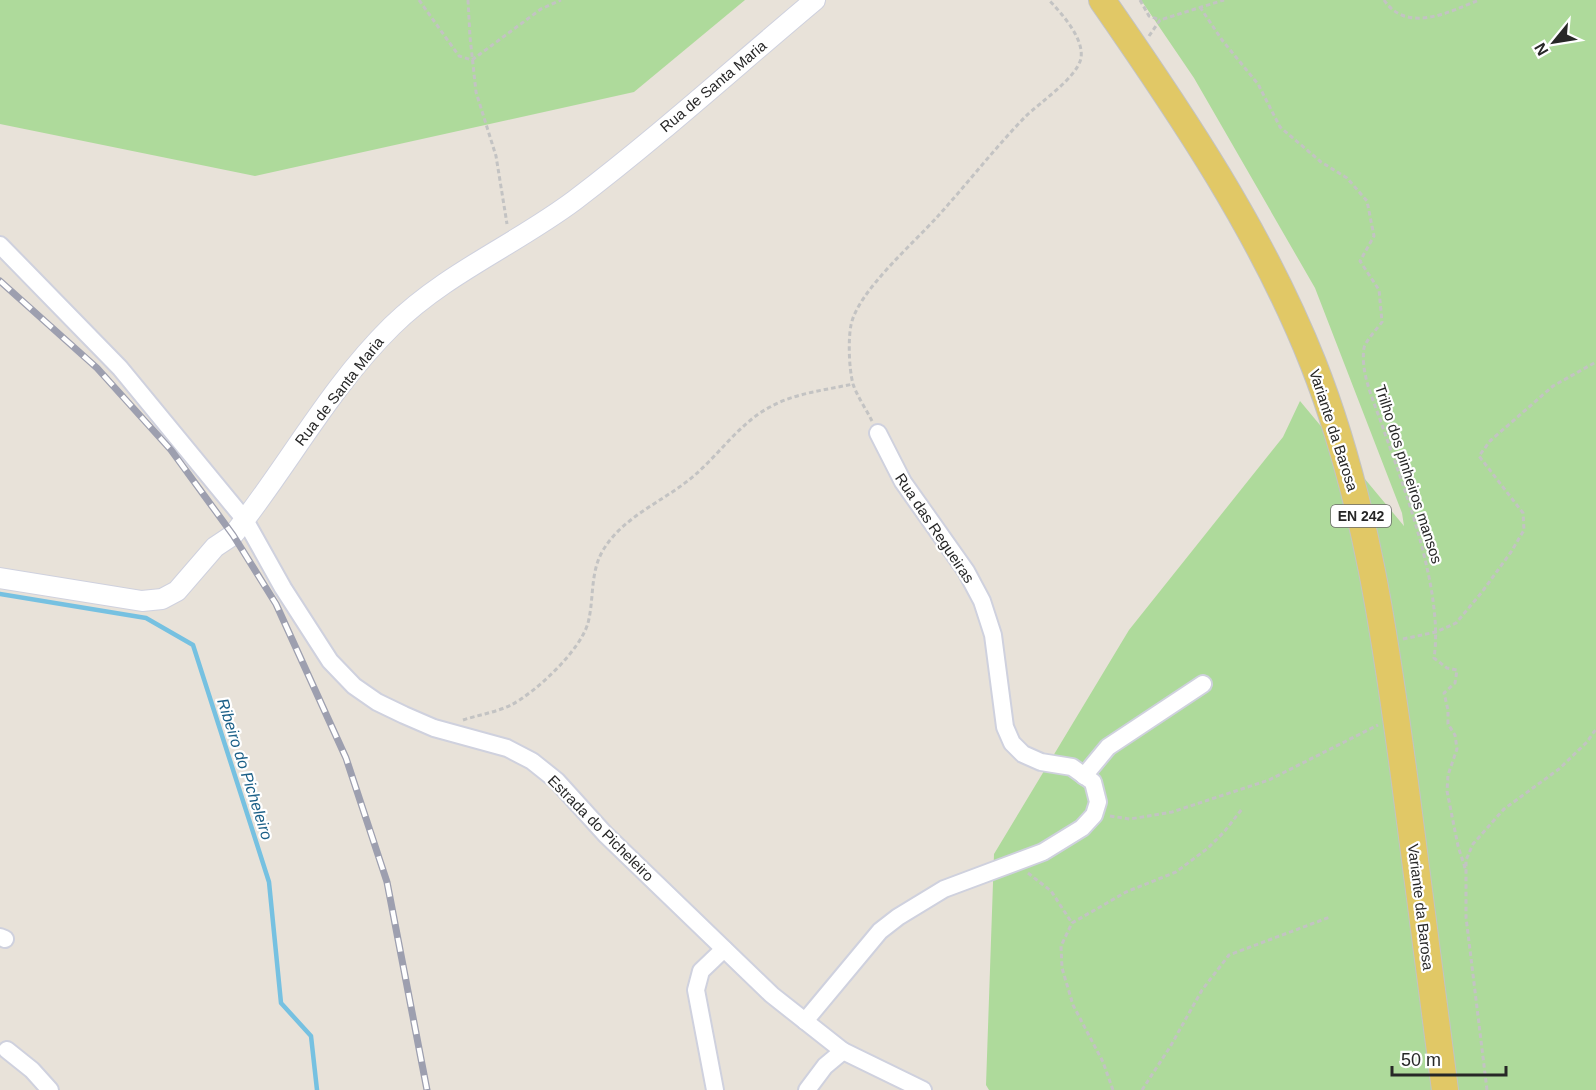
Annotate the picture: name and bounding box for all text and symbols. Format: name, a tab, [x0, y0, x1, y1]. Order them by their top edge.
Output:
north arrow	[1524, 12, 1584, 72]
street label: Rua de Santa Maria	[656, 36, 770, 135]
text: N	[1531, 40, 1552, 59]
street label: Rua de Santa Maria	[291, 333, 387, 449]
street label: Variante da Barosa	[1306, 367, 1362, 494]
street label: Trilho dos pinheiros mansos	[1372, 382, 1446, 566]
street label: Rua das Regueiras	[892, 470, 978, 586]
road number: EN 242	[1331, 505, 1391, 527]
water label: Ribeiro do Picheleiro	[214, 696, 276, 842]
street label: Estrada do Picheleiro	[545, 772, 657, 884]
street label: Variante da Barosa	[1405, 843, 1437, 972]
scale bar	[1392, 1039, 1506, 1077]
text: 50 m	[1401, 1050, 1441, 1070]

